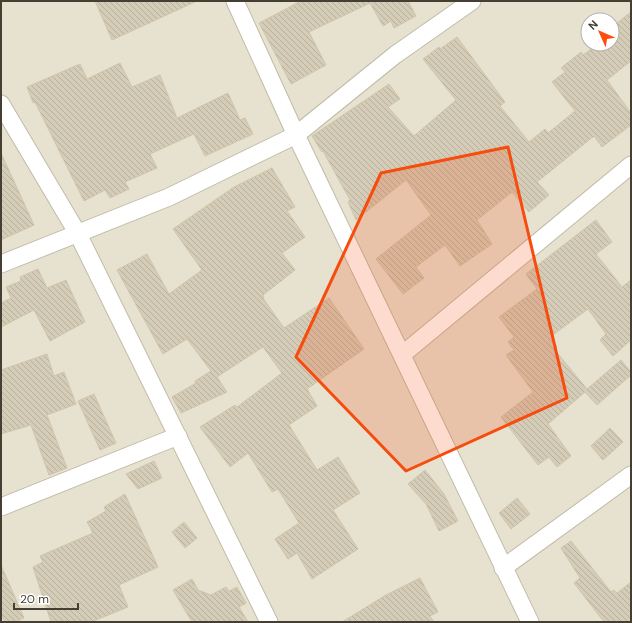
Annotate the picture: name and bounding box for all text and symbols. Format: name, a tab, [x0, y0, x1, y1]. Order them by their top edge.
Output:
north arrow	[580, 12, 620, 52]
text: N	[585, 17, 601, 33]
scale bar	[14, 585, 78, 611]
text: 20 m	[20, 591, 49, 607]

